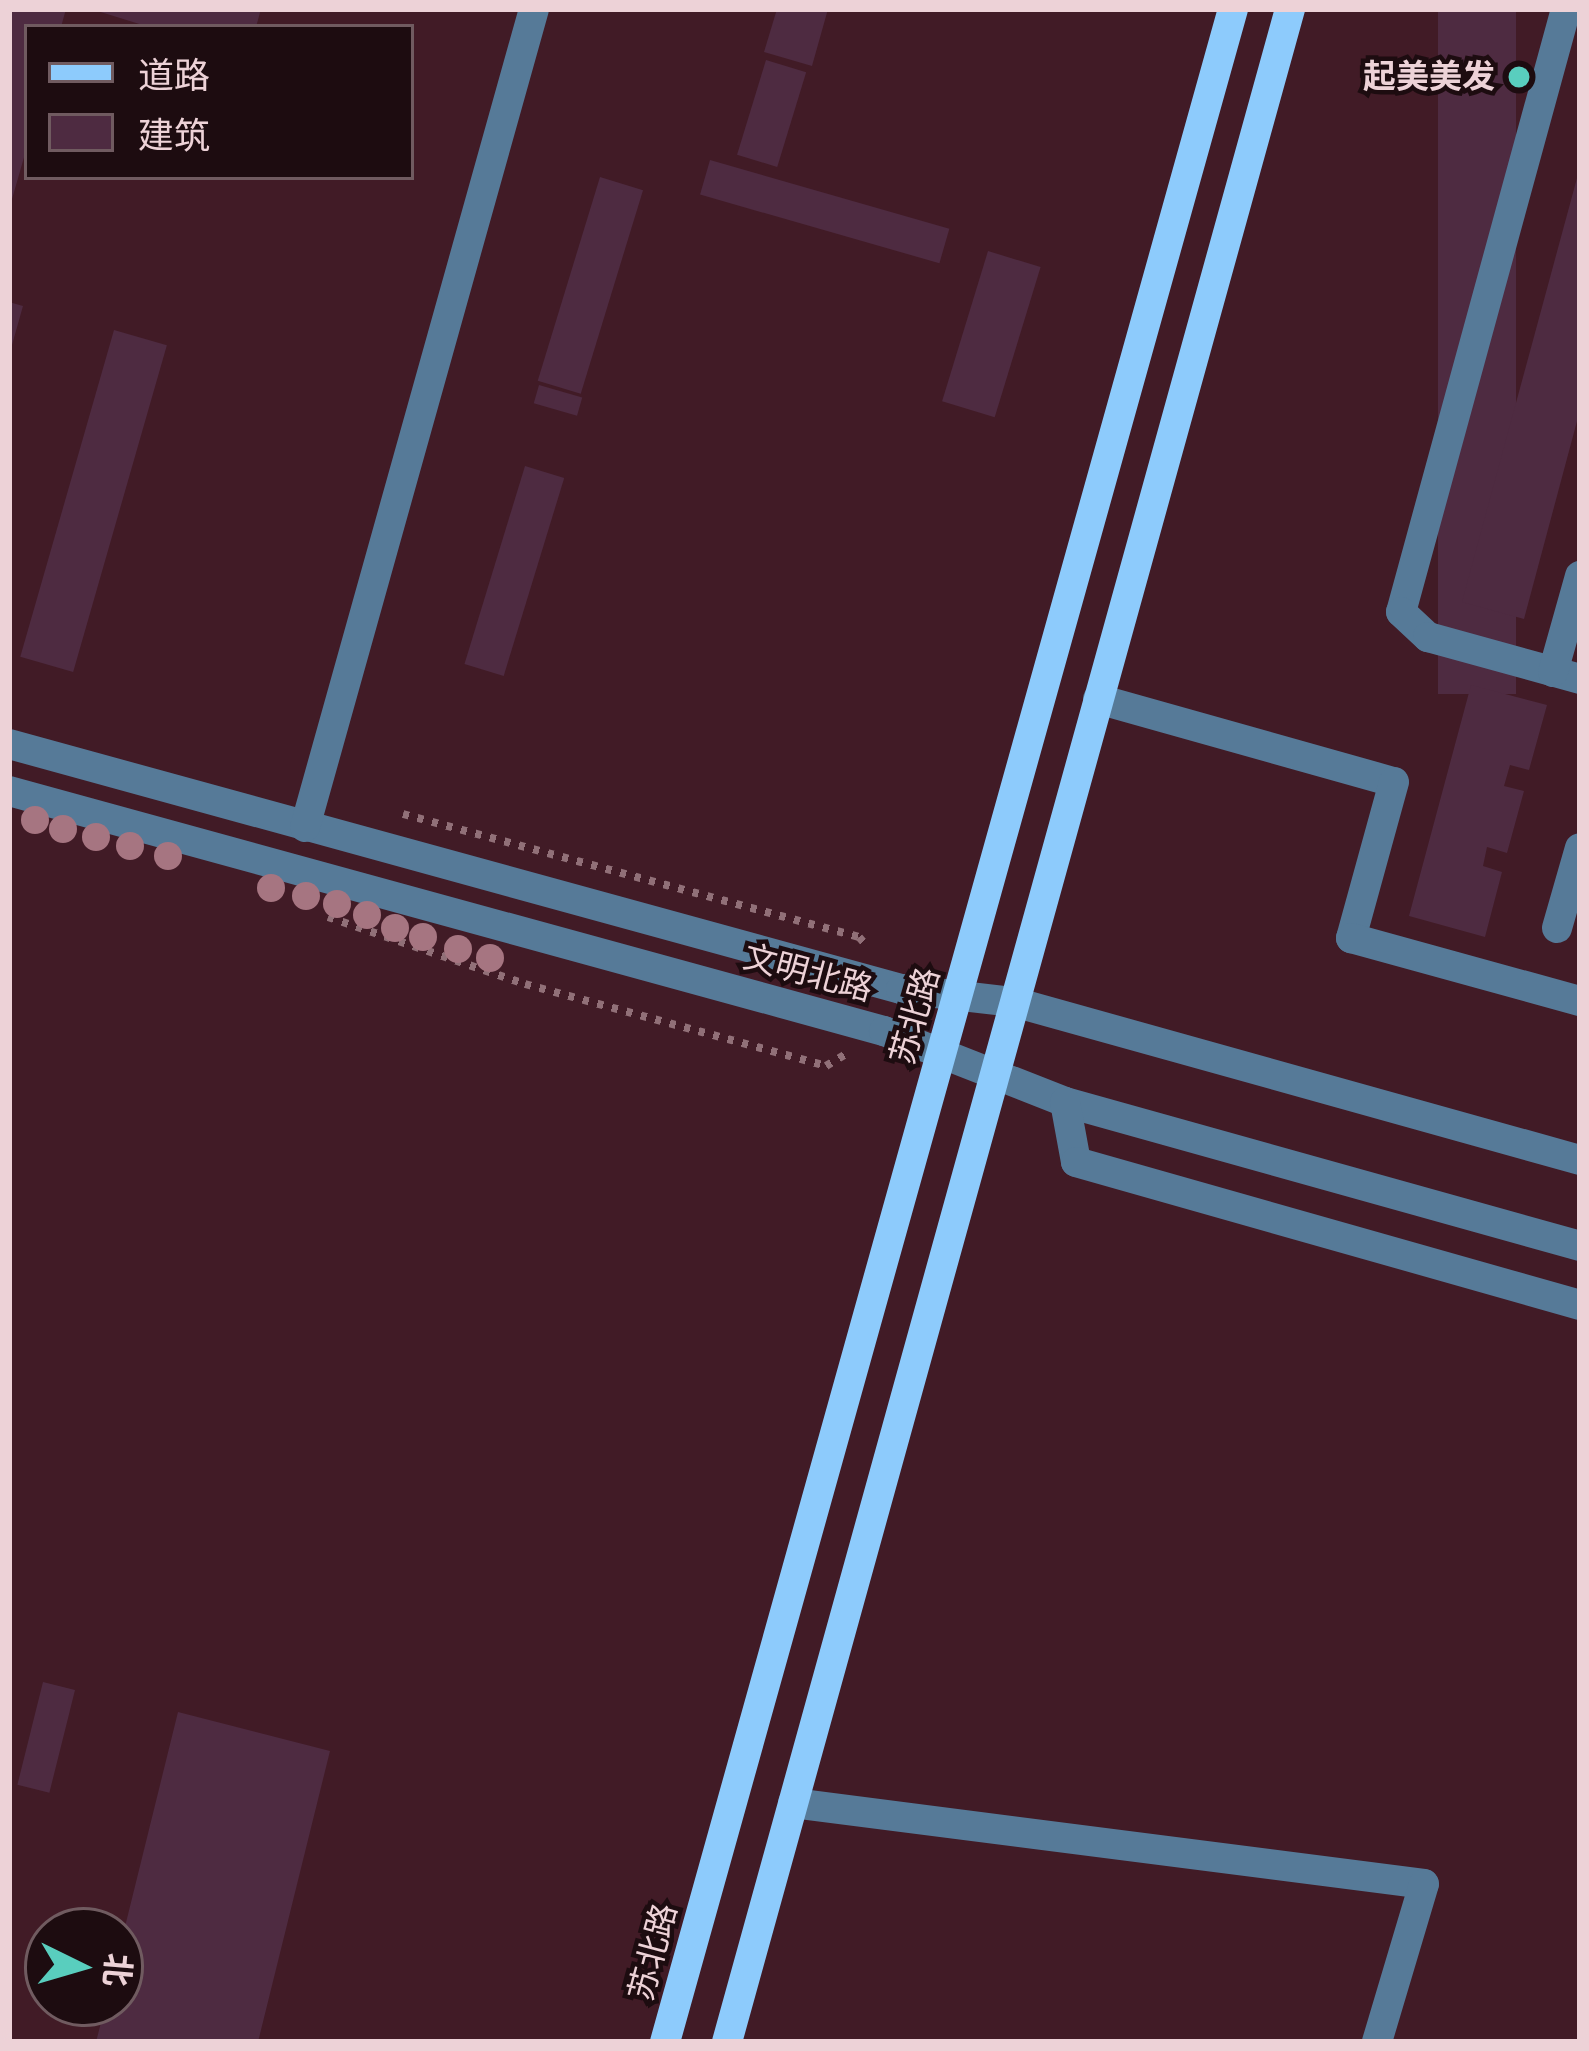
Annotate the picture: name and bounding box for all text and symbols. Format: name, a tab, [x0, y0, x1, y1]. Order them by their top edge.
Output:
legend	[24, 24, 414, 180]
text: 道路	[138, 55, 210, 96]
place label: 起美美发	[1363, 57, 1495, 97]
marker: 起美美发	[1506, 64, 1532, 90]
text: 建筑	[138, 115, 210, 156]
street label: 文明北路	[739, 937, 877, 1009]
street label: 苏北路	[882, 963, 948, 1069]
street label: 苏北路	[621, 1899, 685, 2005]
north arrow	[24, 1907, 144, 2027]
text: 北	[97, 1952, 138, 1988]

